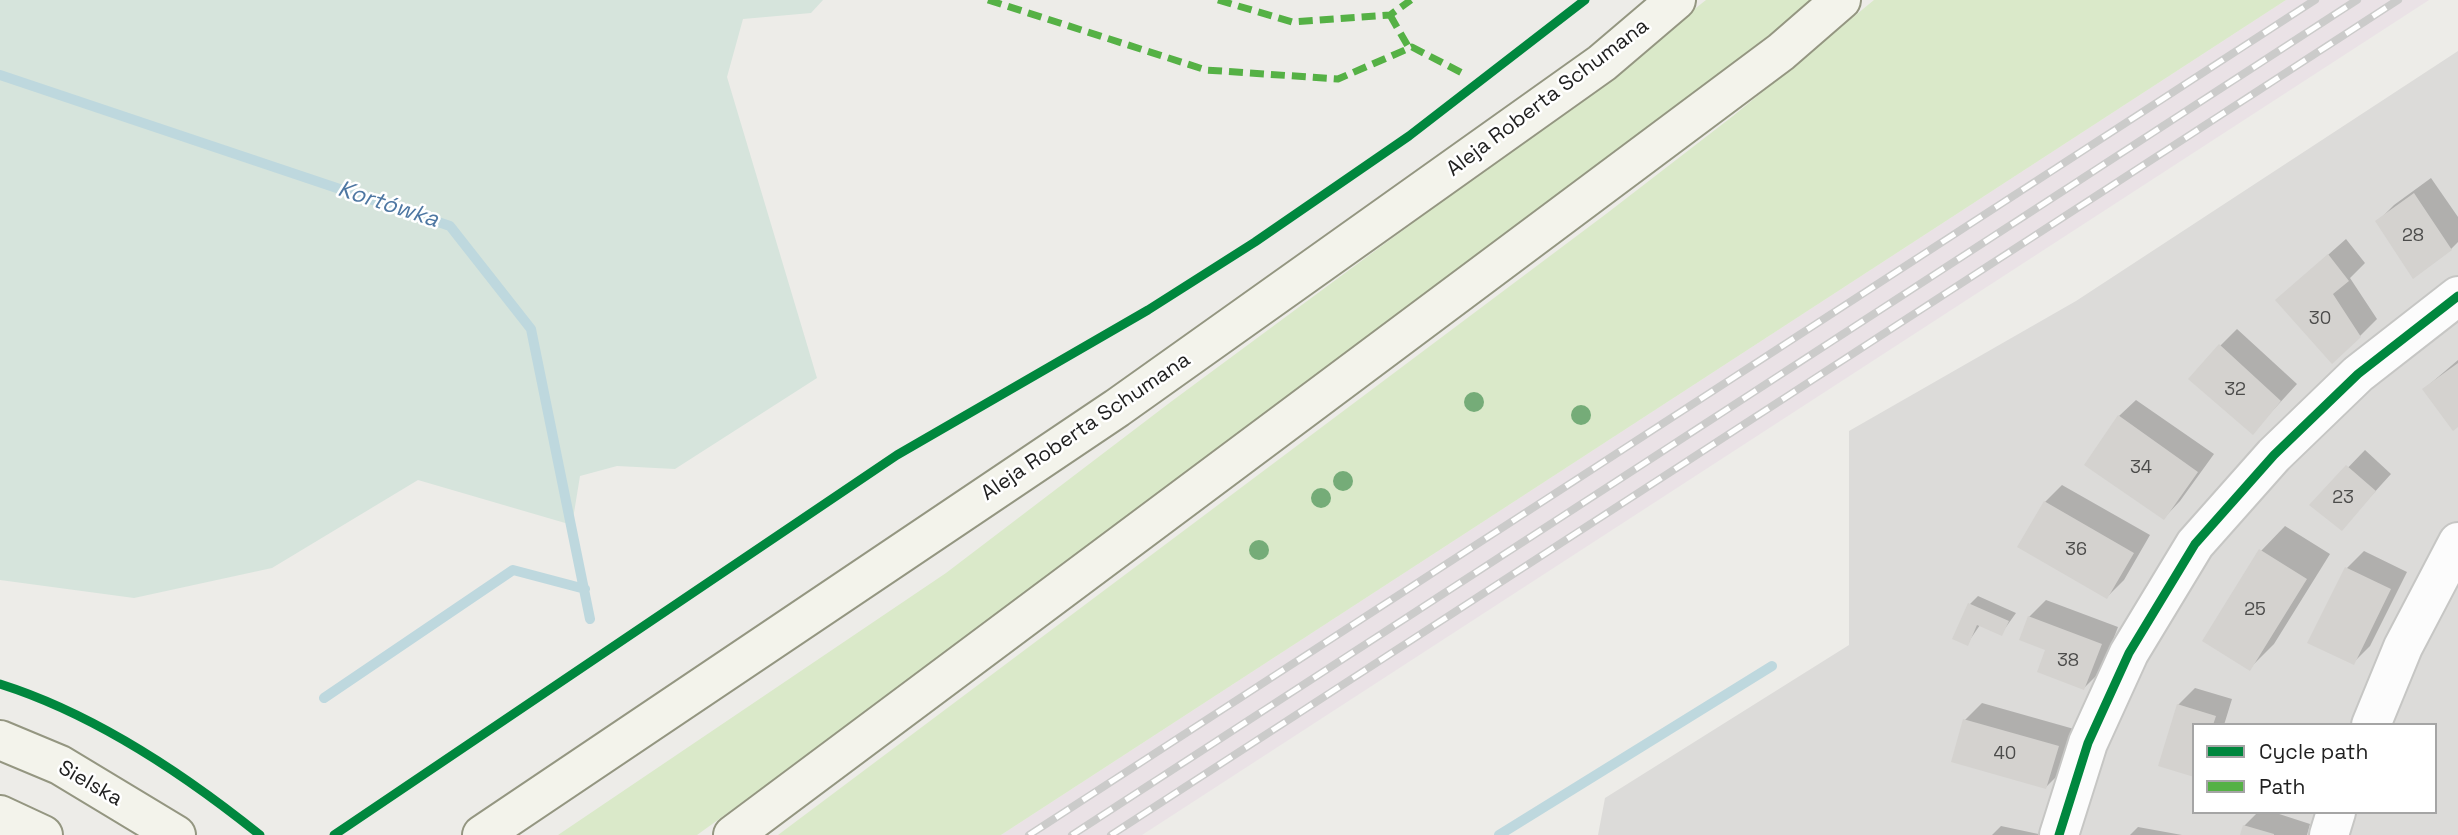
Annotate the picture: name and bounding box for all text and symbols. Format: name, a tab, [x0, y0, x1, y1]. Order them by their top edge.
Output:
street label: Aleja Roberta Schumana	[1442, 14, 1654, 182]
water label: Kortówka	[334, 176, 442, 234]
house number: 28	[2402, 225, 2424, 247]
house number: 30	[2309, 308, 2331, 330]
street label: Aleja Roberta Schumana	[977, 348, 1195, 506]
house number: 32	[2224, 379, 2246, 401]
house number: 34	[2130, 457, 2152, 479]
house number: 23	[2332, 487, 2354, 509]
house number: 36	[2065, 539, 2087, 561]
house number: 25	[2244, 599, 2266, 621]
house number: 38	[2057, 650, 2079, 672]
legend	[2192, 723, 2437, 814]
text: Cycle path	[2259, 738, 2368, 765]
house number: 40	[1994, 743, 2016, 765]
street label: Sielska	[53, 756, 127, 812]
text: Path	[2259, 773, 2305, 800]

